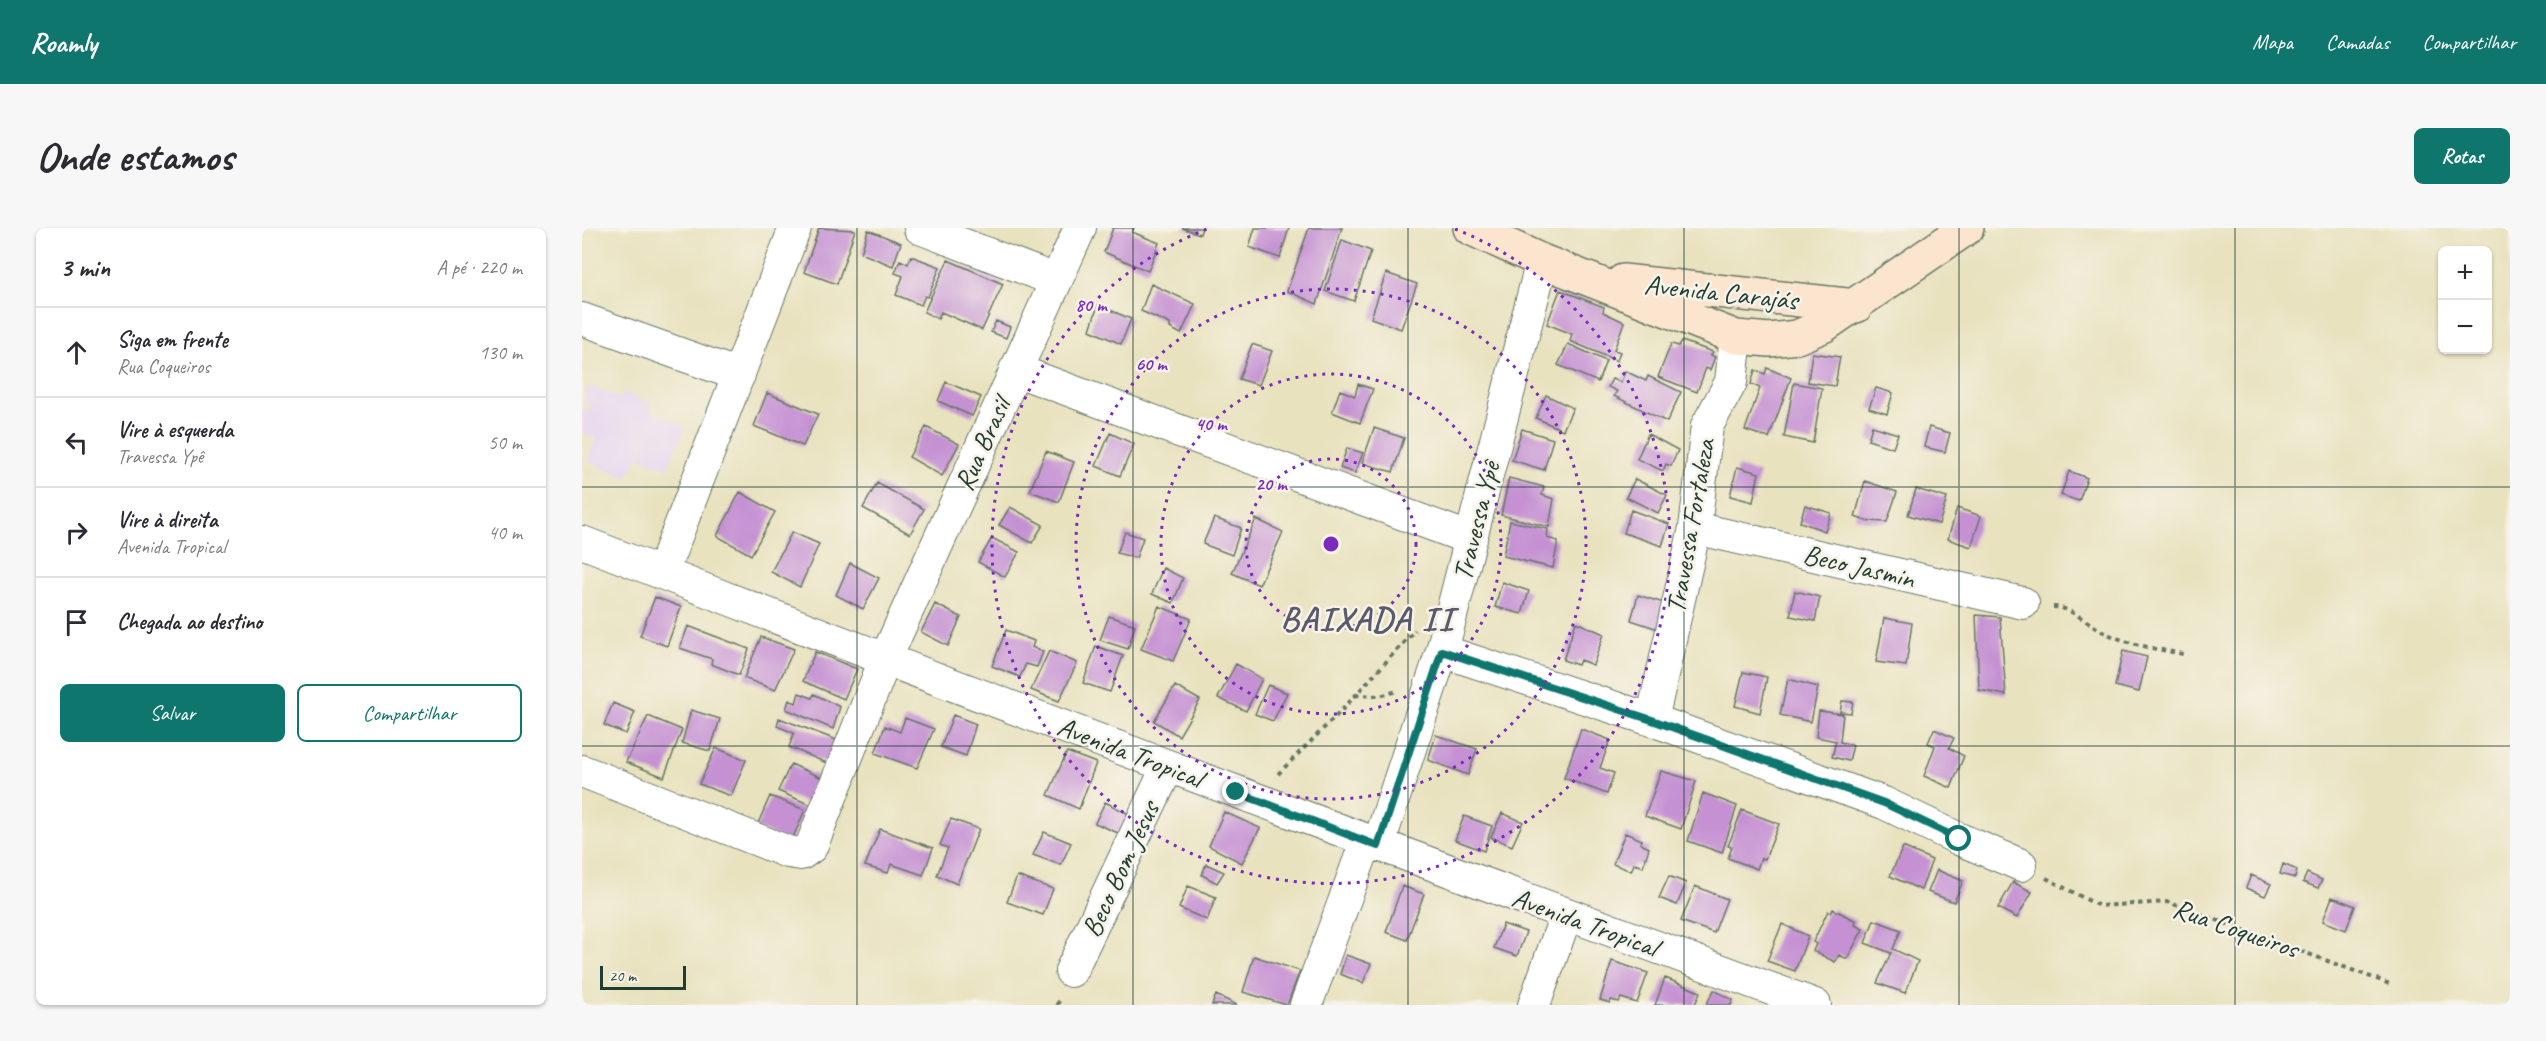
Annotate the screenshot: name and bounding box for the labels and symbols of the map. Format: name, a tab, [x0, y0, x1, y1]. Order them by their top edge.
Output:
street label: Avenida Carajás	[1643, 267, 1802, 318]
text: 80 m	[1076, 294, 1108, 316]
text: 60 m	[1135, 353, 1168, 375]
street label: Rua Brasil	[946, 387, 1020, 496]
text: 40 m	[1196, 413, 1228, 435]
street label: Travessa Fortaleza	[1657, 435, 1723, 616]
street label: Travessa Ypê	[1444, 455, 1508, 584]
text: 20 m	[1256, 473, 1288, 495]
centre of rings	[1321, 534, 1341, 554]
street label: Beco Jasmin	[1800, 536, 1920, 596]
district label: BAIXADA II	[1280, 597, 1459, 640]
street label: Avenida Tropical	[1053, 708, 1212, 798]
route end	[1222, 778, 1248, 804]
street label: Beco Bom Jesus	[1073, 793, 1168, 942]
route start	[1945, 825, 1971, 851]
street label: Avenida Tropical	[1507, 879, 1668, 966]
street label: Rua Coqueiros	[2169, 890, 2306, 967]
scale bar	[600, 963, 686, 990]

